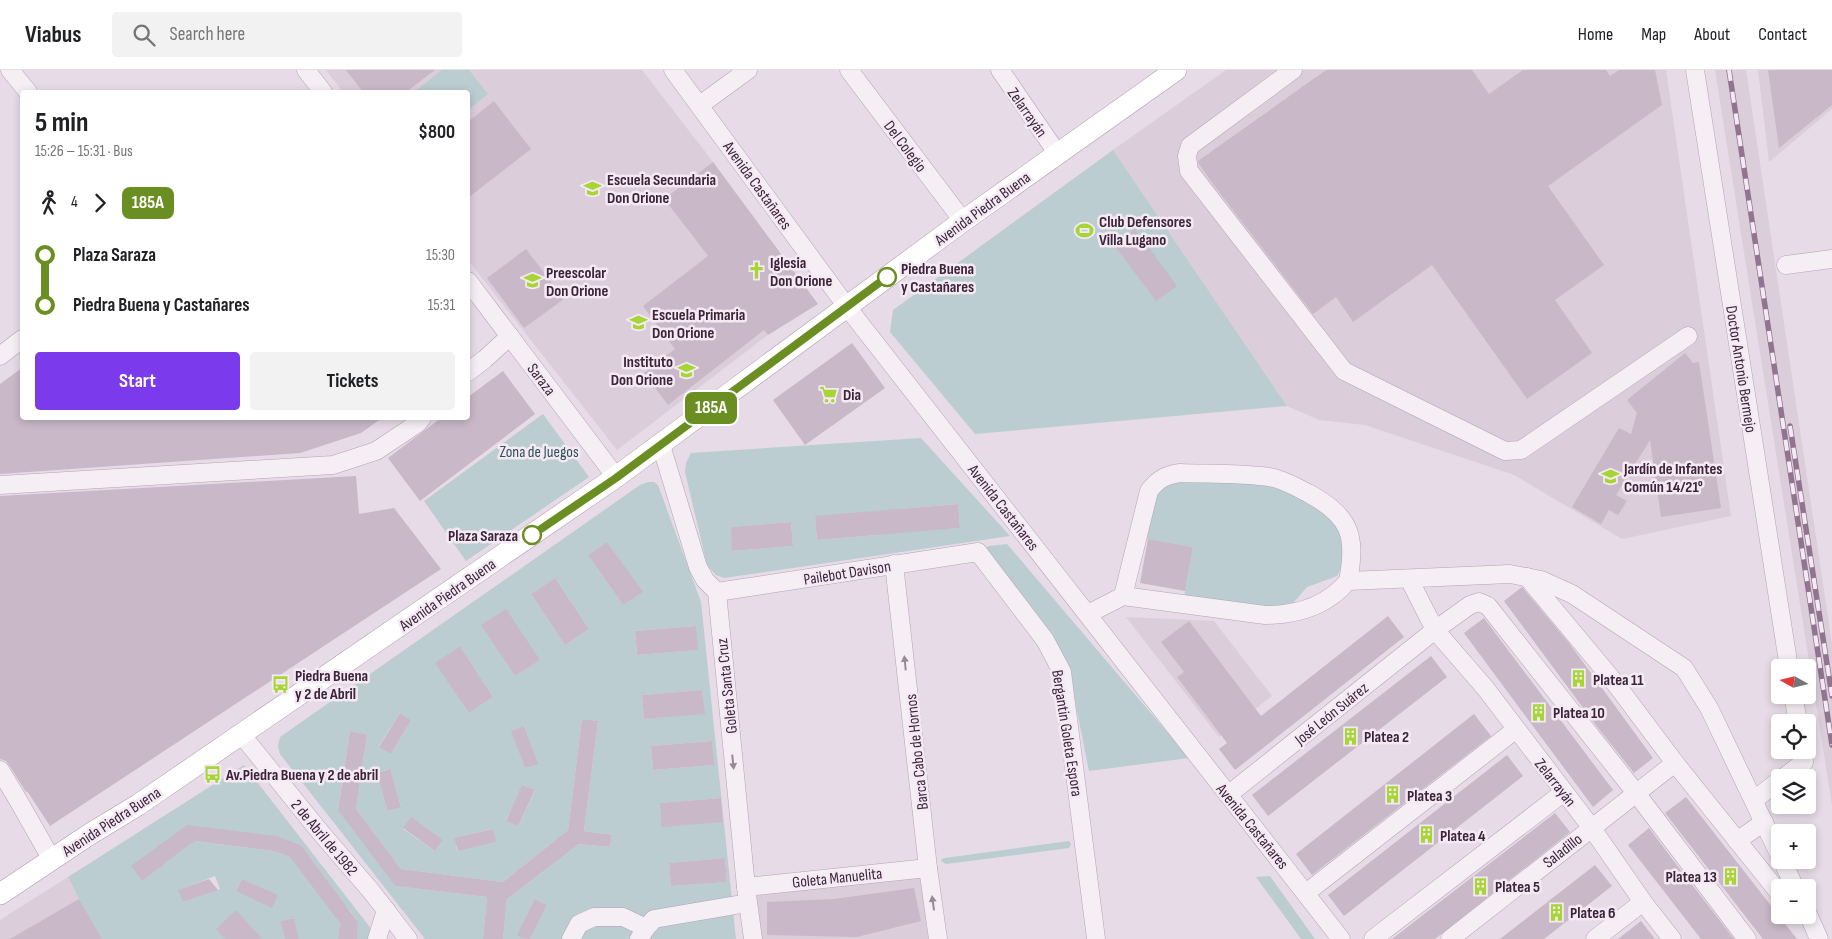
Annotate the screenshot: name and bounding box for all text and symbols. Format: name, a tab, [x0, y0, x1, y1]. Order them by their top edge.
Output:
search box	[112, 12, 462, 57]
text: Viabus	[25, 20, 82, 49]
icon: search	[130, 21, 158, 49]
text: Search here	[170, 23, 245, 46]
text: Home	[1578, 24, 1613, 45]
text: Map	[1641, 24, 1666, 45]
text: About	[1694, 24, 1730, 45]
text: Contact	[1758, 24, 1807, 45]
street label: Zelarrayán	[1003, 85, 1051, 141]
text: 5 min	[35, 106, 88, 139]
street label: Del Colegio	[879, 117, 930, 176]
text: $800	[418, 121, 455, 144]
street label: Avenida Castañares	[718, 137, 795, 234]
text: 15:26 – 15:31 · Bus	[35, 142, 133, 161]
street label: Avenida Piedra Buena	[931, 168, 1034, 251]
place label: Escuela Secundaria Don Orione	[607, 171, 716, 208]
school or university icon: Escuela Secundaria Don Orione	[583, 178, 603, 198]
icon: walk	[35, 189, 63, 217]
icon: forward	[86, 189, 114, 217]
text: 185A	[132, 192, 164, 213]
text: 4	[71, 193, 78, 212]
place label: Club Defensores Villa Lugano	[1099, 213, 1192, 250]
sports icon: Club Defensores Villa Lugano	[1075, 220, 1095, 240]
text: Plaza Saraza	[73, 244, 156, 267]
text: 15:30	[426, 246, 455, 265]
place label: Iglesia Don Orione	[770, 254, 832, 291]
place label: Piedra Buena y Castañares	[901, 260, 974, 297]
church icon: Iglesia Don Orione	[746, 261, 766, 281]
place label: Preescolar Don Orione	[546, 264, 608, 301]
marker: Piedra Buena y Castañares	[877, 267, 897, 287]
school or university icon: Preescolar Don Orione	[522, 271, 542, 291]
text: Piedra Buena y Castañares	[73, 294, 250, 317]
text: 15:31	[428, 296, 455, 315]
street label: Doctor Antonio Bermejo	[1721, 304, 1760, 434]
place label: Escuela Primaria Don Orione	[652, 306, 745, 343]
school or university icon: Escuela Primaria Don Orione	[628, 313, 648, 333]
button: Start	[35, 352, 240, 410]
button: Tickets	[250, 352, 455, 410]
place label: Instituto Don Orione	[611, 353, 673, 390]
street label: Saraza	[523, 360, 559, 400]
school or university icon: Instituto Don Orione	[677, 360, 697, 380]
supermarket icon: Dia	[819, 384, 839, 404]
place label: Dia	[843, 386, 861, 405]
line badge: 185A	[676, 392, 746, 424]
text: 185A	[695, 397, 727, 418]
park label: Zona de Juegos	[499, 443, 579, 462]
street label: Avenida Castañares	[963, 460, 1043, 555]
place label: Jardín de Infantes Común 14/21°	[1623, 460, 1722, 497]
school or university icon: Jardín de Infantes Común 14/21°	[1600, 467, 1620, 487]
marker: Plaza Saraza	[522, 525, 542, 545]
place label: Plaza Saraza	[448, 527, 518, 546]
street label: Avenida Piedra Buena	[395, 555, 500, 636]
street label: Pailebot Davison	[802, 557, 892, 590]
street label: Goleta Santa Cruz	[713, 637, 742, 734]
one-way arrow	[901, 655, 909, 671]
north arrow	[1771, 659, 1816, 704]
map controls	[1771, 659, 1816, 924]
place label: Piedra Buena y 2 de Abril	[295, 667, 368, 704]
street label: Bergantin Goleta Espora	[1047, 669, 1086, 798]
building icon: Platea 11	[1569, 669, 1589, 689]
place label: Platea 11	[1593, 671, 1644, 690]
bus stop icon: Piedra Buena y 2 de Abril	[271, 674, 291, 694]
street label: José León Suárez	[1291, 679, 1373, 750]
street label: Barca Cabo de Hornos	[902, 693, 933, 811]
building icon: Platea 10	[1529, 702, 1549, 722]
place label: Platea 10	[1553, 704, 1605, 723]
button: locate	[1771, 714, 1816, 759]
building icon: Platea 2	[1340, 726, 1360, 746]
place label: Platea 2	[1364, 728, 1409, 747]
one-way arrow	[729, 754, 737, 770]
street label: Zelarrayán	[1530, 755, 1579, 811]
bus stop icon: Av.Piedra Buena y 2 de abril	[202, 764, 222, 784]
place label: Av.Piedra Buena y 2 de abril	[225, 766, 378, 785]
button: layers	[1771, 769, 1816, 814]
street label: Avenida Castañares	[1211, 780, 1292, 874]
street label: Avenida Piedra Buena	[58, 783, 165, 862]
building icon: Platea 3	[1383, 785, 1403, 805]
place label: Platea 3	[1407, 787, 1452, 806]
street label: 2 de Abril de 1982	[286, 796, 361, 880]
button: +	[1771, 824, 1816, 869]
building icon: Platea 4	[1416, 825, 1436, 845]
place label: Platea 4	[1440, 827, 1486, 846]
street label: Saladillo	[1540, 830, 1586, 872]
street label: Goleta Manuelita	[791, 864, 883, 893]
building icon: Platea 13	[1721, 866, 1741, 886]
place label: Platea 13	[1665, 868, 1717, 887]
building icon: Platea 5	[1471, 876, 1491, 896]
place label: Platea 5	[1495, 878, 1540, 897]
button: −	[1771, 879, 1816, 924]
one-way arrow	[929, 895, 937, 911]
building icon: Platea 6	[1546, 902, 1566, 922]
place label: Platea 6	[1570, 904, 1616, 923]

